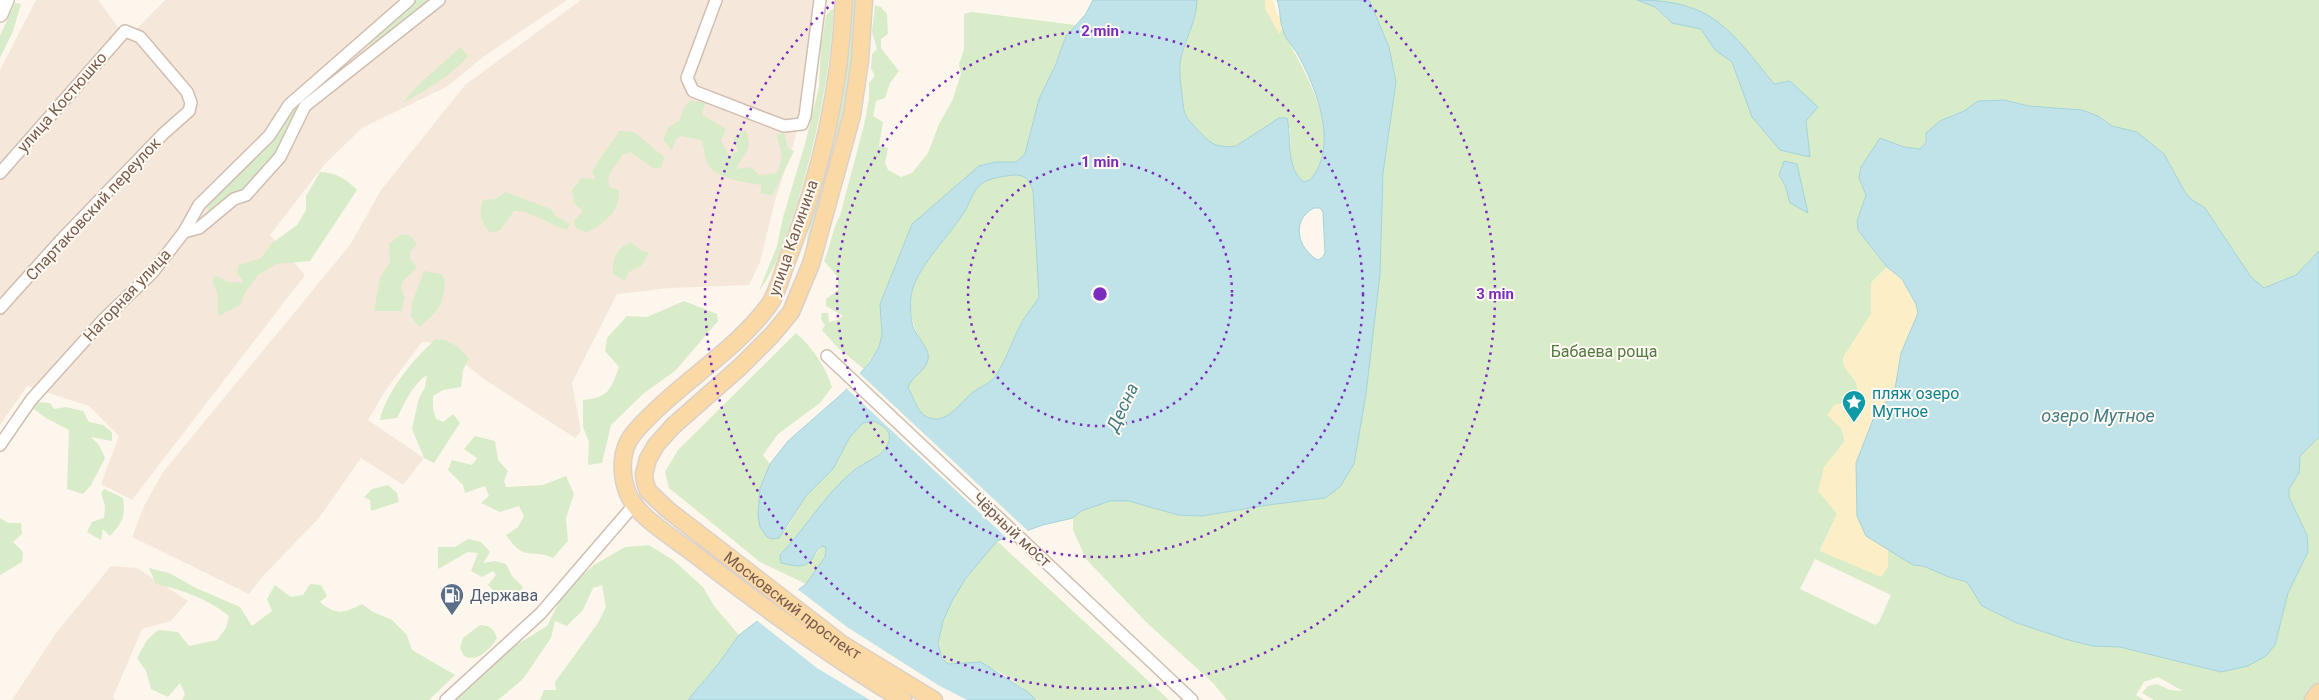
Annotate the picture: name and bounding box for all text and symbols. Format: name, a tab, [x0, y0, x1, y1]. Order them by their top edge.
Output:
text: 2 min	[1081, 22, 1119, 40]
street label: улица Костюшко	[13, 48, 111, 156]
street label: Спартаковский переулок	[22, 133, 164, 284]
text: 1 min	[1081, 153, 1119, 171]
street label: улица Калинина	[764, 177, 822, 299]
street label: Нагорная улица	[79, 245, 175, 345]
centre of rings	[1091, 285, 1109, 303]
text: 3 min	[1476, 285, 1514, 303]
park label: Бабаева роща	[1551, 342, 1657, 361]
water label: Десна	[1101, 379, 1142, 436]
place label: пляж озеро Мутное	[1872, 384, 1959, 421]
place icon: пляж озеро Мутное	[1841, 389, 1867, 423]
water label: озеро Мутное	[2041, 405, 2155, 426]
street label: Чёрный мост	[969, 489, 1055, 571]
street label: Московский проспект	[720, 547, 865, 663]
fuel station icon: Держава	[439, 582, 465, 616]
place label: Держава	[470, 586, 538, 605]

